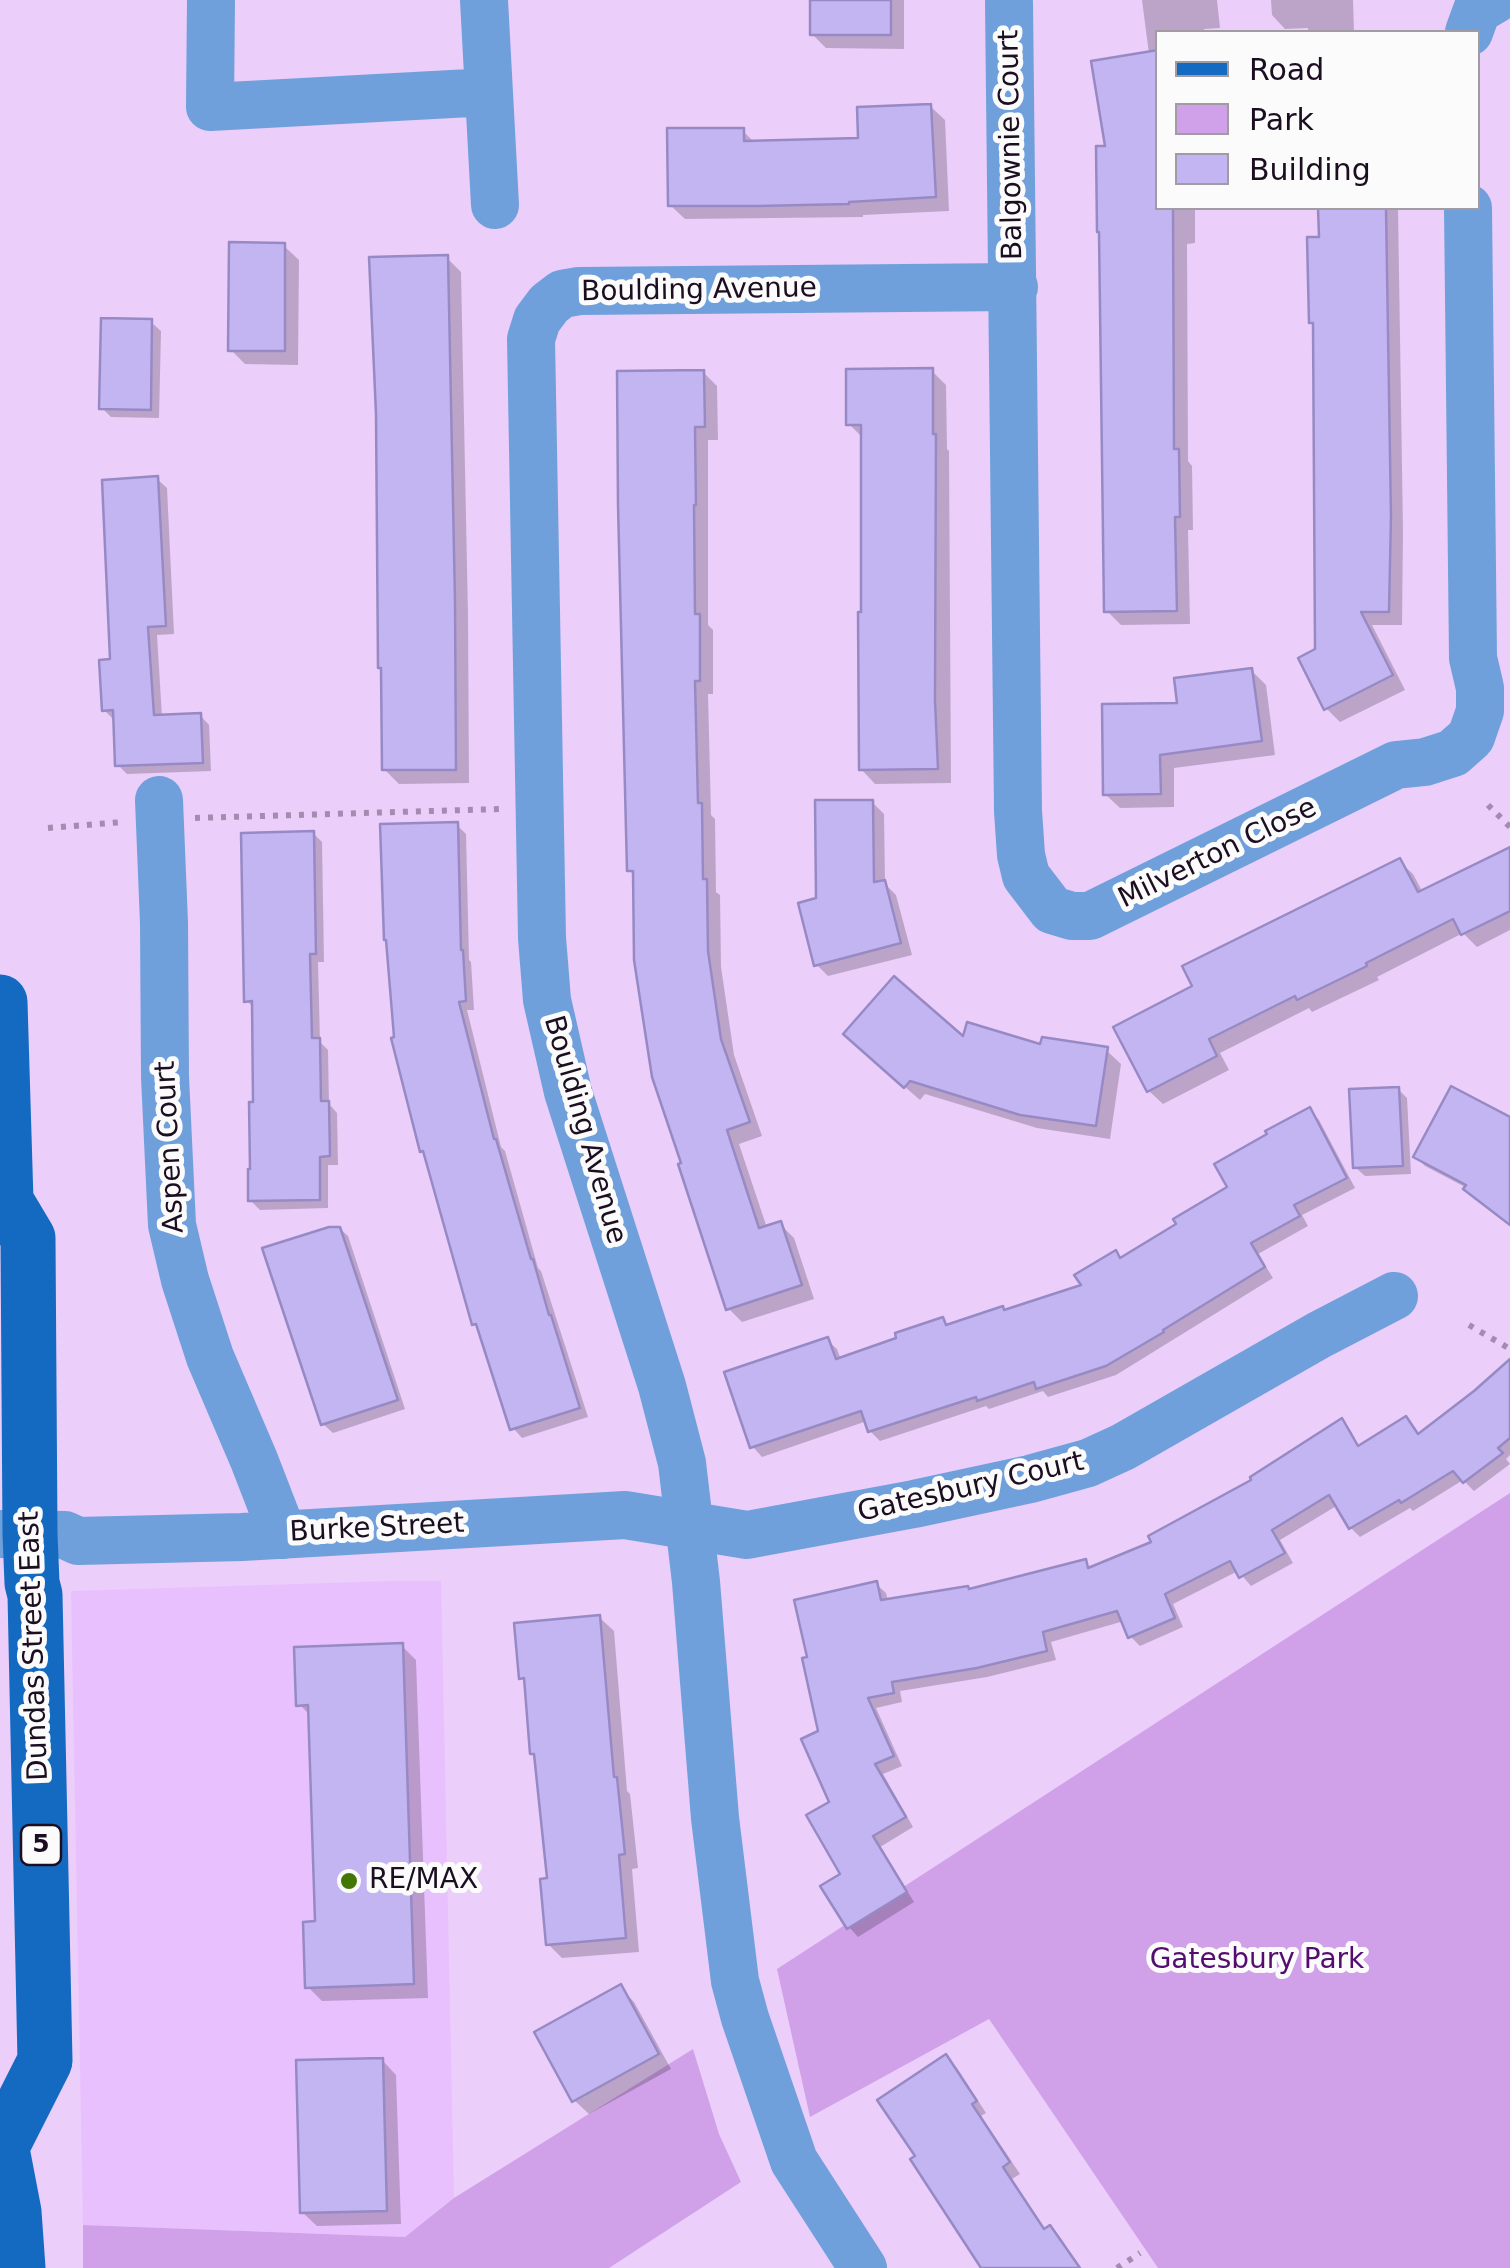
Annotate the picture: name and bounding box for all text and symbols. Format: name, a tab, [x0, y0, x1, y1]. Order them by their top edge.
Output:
street label: Balgownie Court	[993, 29, 1031, 261]
legend	[1155, 30, 1480, 210]
text: Road	[1249, 52, 1324, 87]
text: Park	[1249, 102, 1314, 137]
text: Building	[1249, 152, 1371, 187]
street label: Boulding Avenue	[581, 272, 817, 310]
street label: Milverton Close	[1114, 792, 1322, 916]
street label: Boulding Avenue	[535, 1012, 633, 1248]
street label: Aspen Court	[150, 1060, 192, 1234]
street label: Gatesbury Court	[855, 1446, 1087, 1530]
street label: Burke Street	[289, 1508, 465, 1550]
street label: Dundas Street East	[14, 1511, 56, 1781]
road number: 5	[21, 1825, 61, 1865]
place label: RE/MAX	[369, 1864, 478, 1898]
marker: RE/MAX	[338, 1870, 360, 1892]
park label: Gatesbury Park	[1150, 1944, 1364, 1978]

